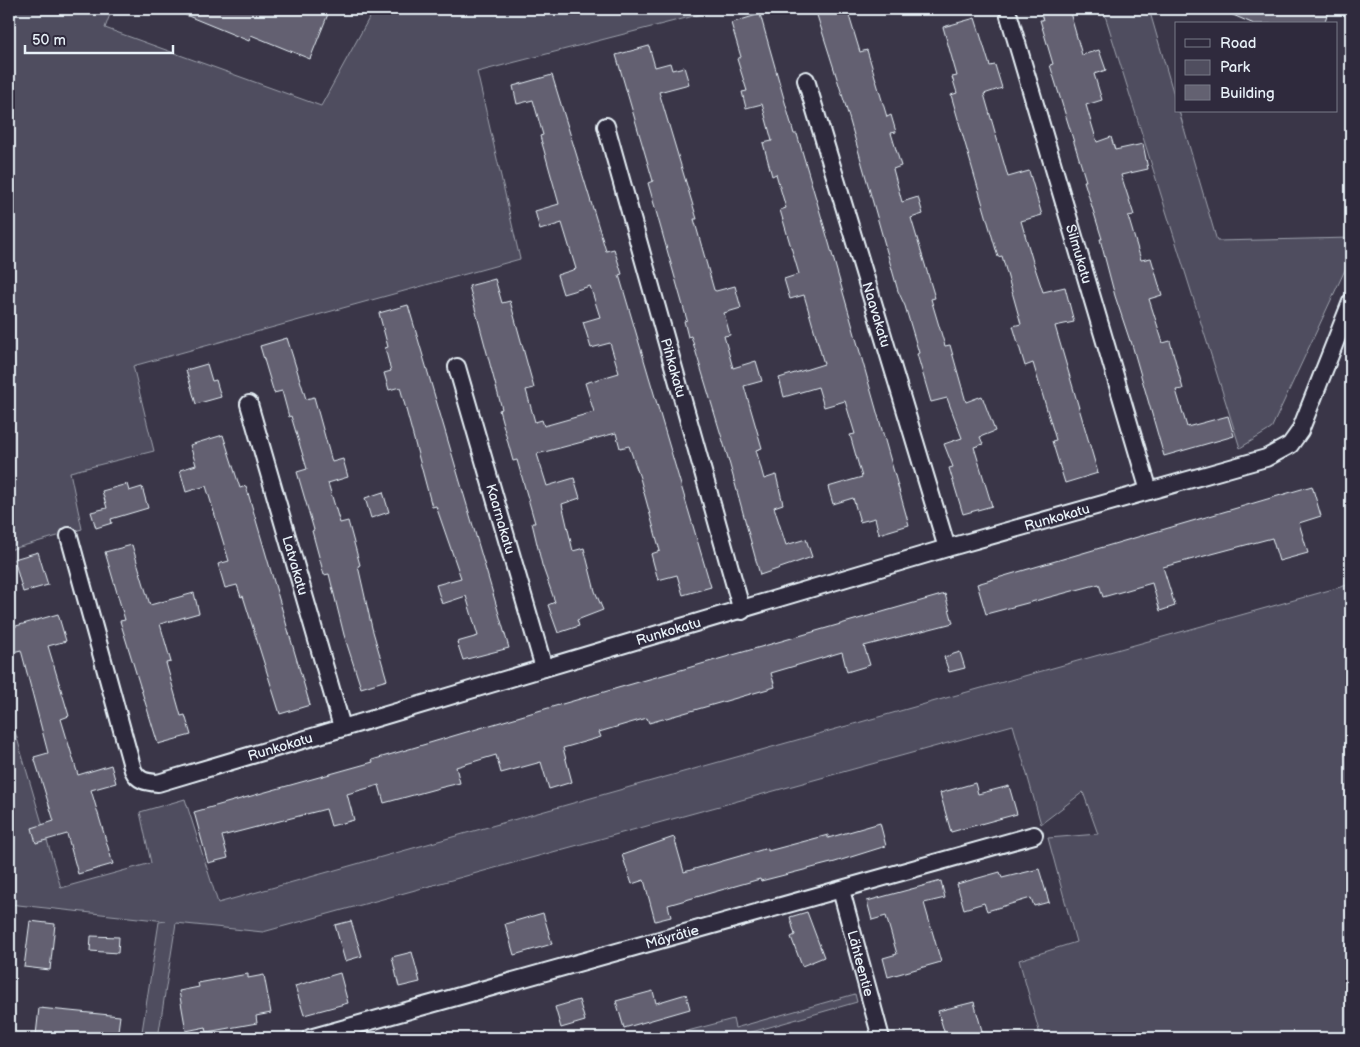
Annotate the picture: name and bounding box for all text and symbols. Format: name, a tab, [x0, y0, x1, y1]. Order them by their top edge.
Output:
scale bar	[25, 22, 172, 54]
legend	[1175, 22, 1338, 112]
text: 50 m	[32, 31, 66, 50]
text: Road	[1220, 34, 1256, 53]
text: Park	[1220, 58, 1251, 77]
text: Building	[1220, 84, 1275, 103]
street label: Silmukatu	[1062, 222, 1096, 285]
street label: Naavakatu	[859, 280, 895, 349]
street label: Pihkakatu	[657, 336, 690, 399]
street label: Kaarnakatu	[483, 482, 519, 556]
street label: Runkokatu	[1022, 500, 1091, 534]
street label: Latvakatu	[279, 534, 312, 597]
street label: Runkokatu	[634, 613, 703, 649]
street label: Runkokatu	[246, 729, 315, 764]
street label: Mäyrätie	[643, 921, 701, 952]
street label: Lähteentie	[844, 928, 878, 998]

